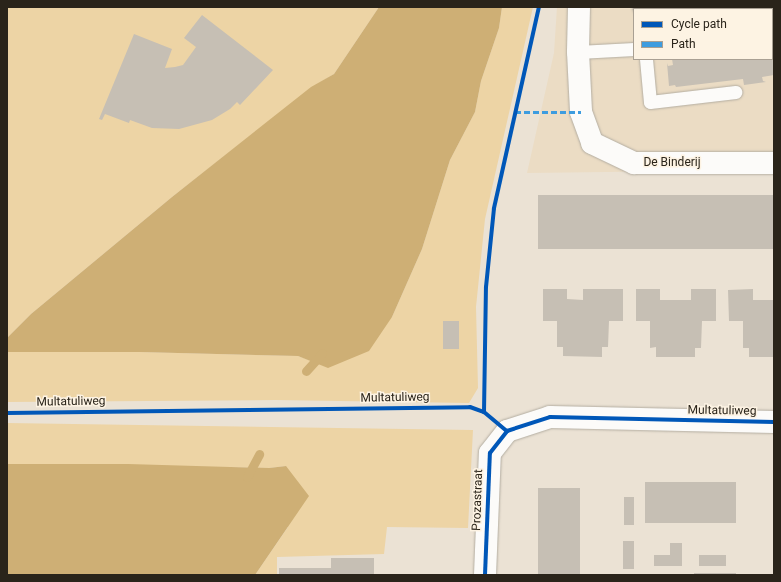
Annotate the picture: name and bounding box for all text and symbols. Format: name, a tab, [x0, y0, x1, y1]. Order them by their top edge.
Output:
legend	[633, 8, 773, 60]
text: Cycle path	[671, 17, 727, 31]
text: Path	[671, 37, 696, 51]
street label: De Binderij	[643, 156, 701, 170]
street label: Multatuliweg	[360, 390, 430, 406]
street label: Multatuliweg	[36, 394, 106, 410]
street label: Multatuliweg	[687, 403, 757, 419]
street label: Prozastraat	[470, 469, 486, 531]

